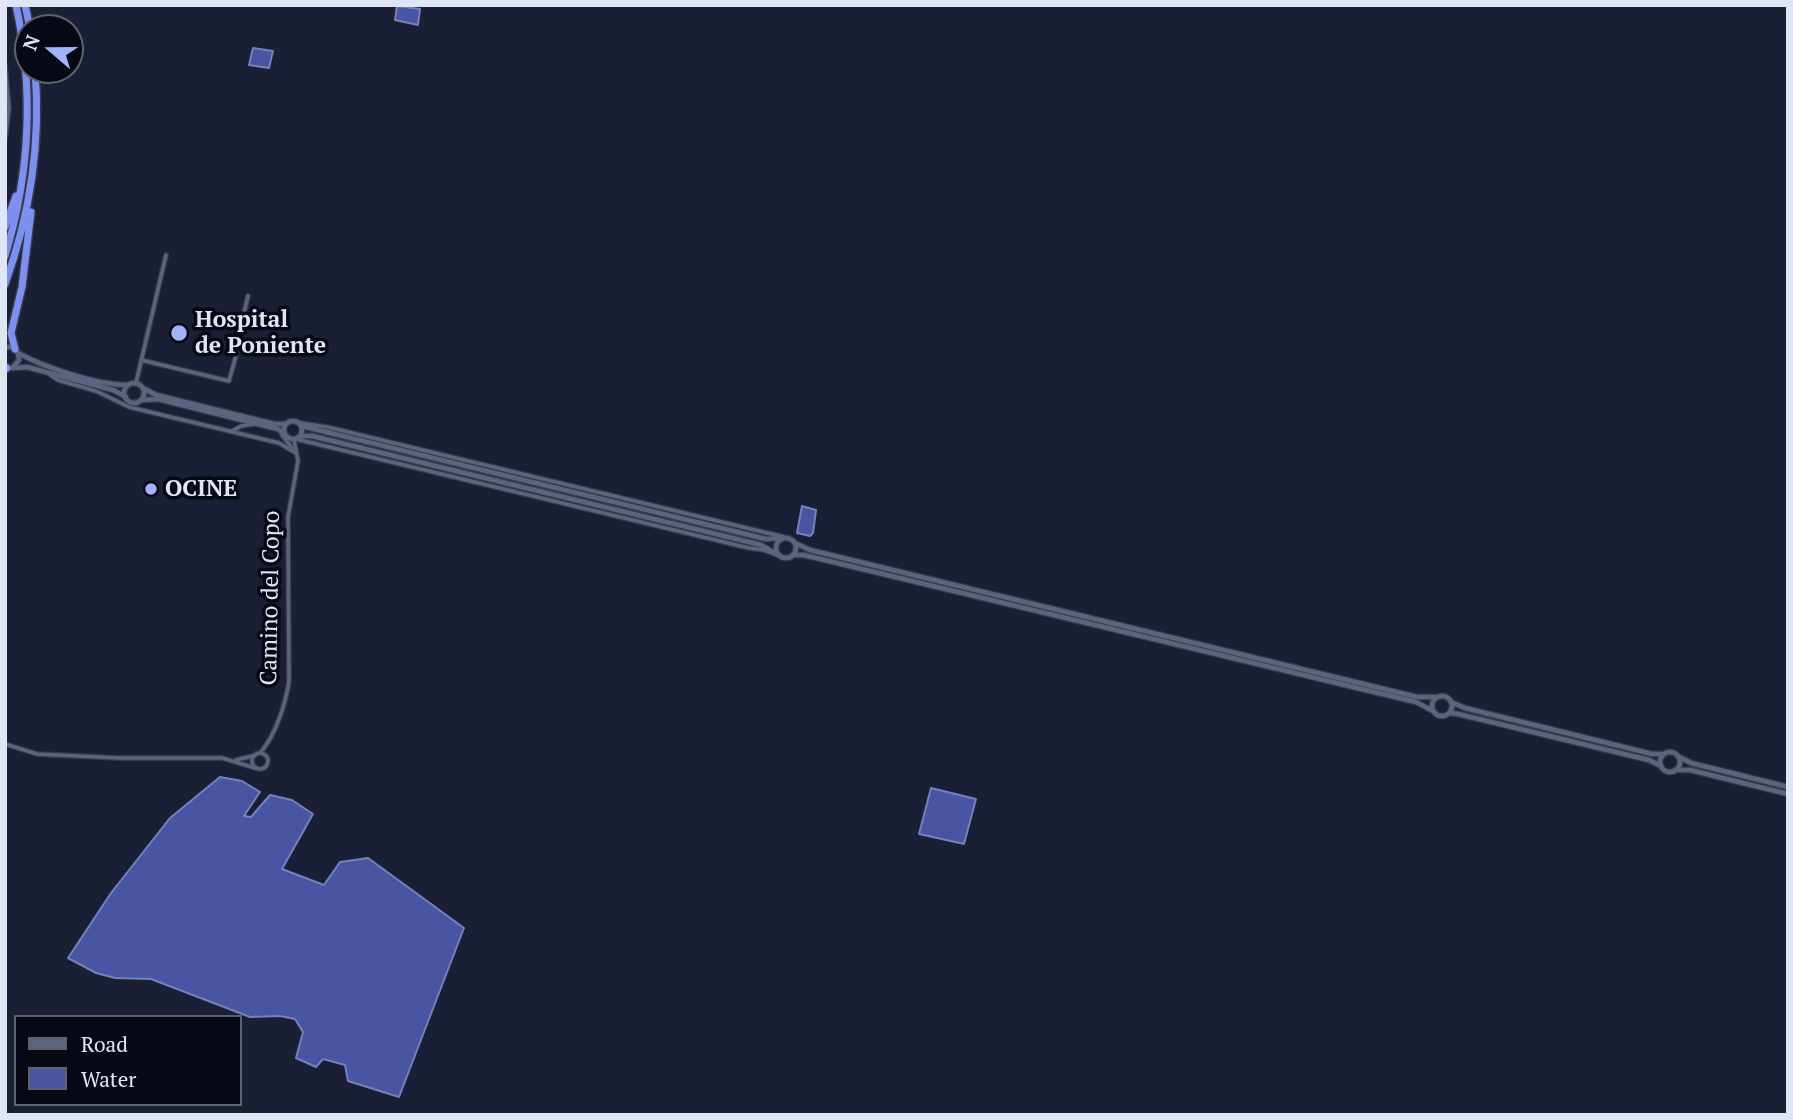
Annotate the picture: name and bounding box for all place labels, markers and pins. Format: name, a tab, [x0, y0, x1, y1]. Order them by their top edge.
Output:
place label: Hospital de Poniente	[195, 306, 326, 360]
marker: Hospital de Poniente	[169, 323, 189, 343]
place label: OCINE	[165, 475, 237, 503]
marker: OCINE	[143, 481, 159, 497]

